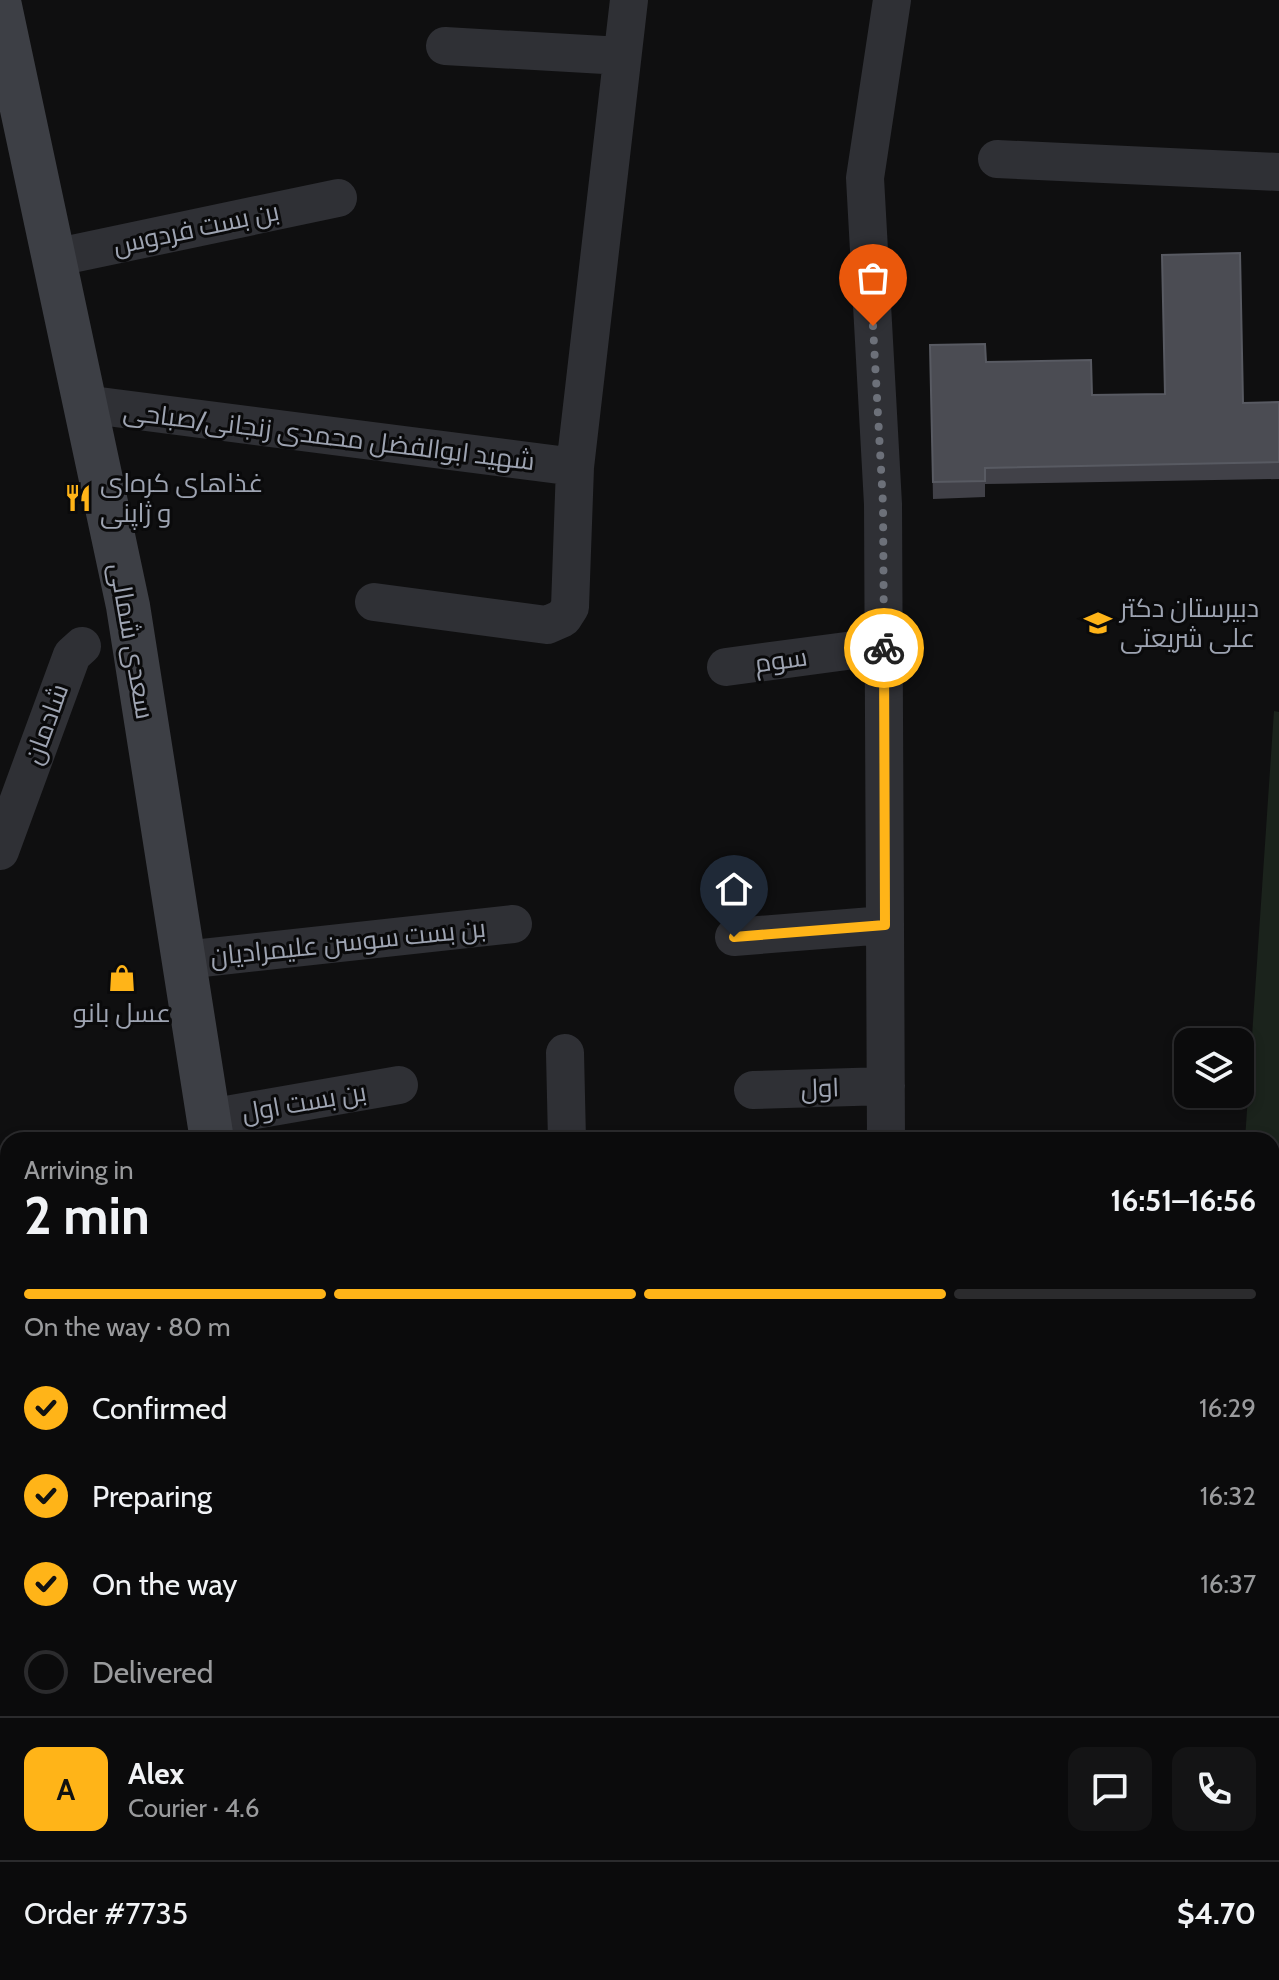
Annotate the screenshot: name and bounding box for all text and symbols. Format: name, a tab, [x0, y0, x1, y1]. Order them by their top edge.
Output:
street label: بن بست فردوس	[110, 195, 282, 261]
pin	[839, 244, 907, 326]
icon: bag	[851, 256, 895, 300]
street label: شهید ابوالفضل محمدی زنجانی/صباحی	[121, 395, 537, 477]
place label: غذاهای کره‌ای و ژاپنی	[100, 467, 263, 530]
restaurant icon: غذاهای کره‌ای و ژاپنی	[63, 483, 93, 513]
street label: سعدی شمالی	[103, 560, 161, 722]
place label: دبیرستان دکتر علی شریعتی	[1118, 592, 1259, 654]
courier	[844, 608, 924, 688]
school or university icon: دبیرستان دکتر علی شریعتی	[1083, 608, 1113, 638]
icon: bike	[862, 626, 906, 670]
street label: سوم	[753, 640, 810, 681]
street label: شادمان	[17, 679, 75, 769]
pin	[700, 855, 768, 937]
icon: home	[712, 867, 756, 911]
street label: بن بست سوسن علیمرادیان	[209, 912, 487, 972]
shop icon: عسل بانو	[107, 963, 137, 993]
place label: عسل بانو	[73, 997, 171, 1029]
map controls	[1174, 1028, 1254, 1108]
button: layers	[1174, 1028, 1254, 1108]
street label: اول	[800, 1071, 840, 1105]
street label: بن بست اول	[239, 1075, 369, 1129]
text: Arriving in	[24, 1154, 134, 1186]
text: 16:51–16:56	[1110, 1182, 1256, 1219]
text: 2 min	[24, 1184, 150, 1247]
text: On the way · 80 m	[24, 1311, 231, 1343]
icon: check	[24, 1386, 68, 1430]
text: Confirmed	[92, 1390, 227, 1427]
text: 16:29	[1199, 1392, 1256, 1424]
icon: check	[24, 1474, 68, 1518]
text: Preparing	[92, 1478, 212, 1515]
text: 16:32	[1200, 1480, 1256, 1512]
icon: check	[24, 1562, 68, 1606]
text: On the way	[92, 1566, 237, 1603]
text: 16:37	[1200, 1568, 1256, 1600]
text: Delivered	[92, 1654, 213, 1691]
button: chat	[1068, 1747, 1152, 1831]
button: phone	[1172, 1747, 1256, 1831]
text: Alex	[128, 1755, 184, 1792]
text: A	[57, 1771, 75, 1808]
text: Courier · 4.6	[128, 1792, 260, 1824]
text: Order #7735	[24, 1895, 188, 1932]
text: $4.70	[1177, 1895, 1256, 1932]

